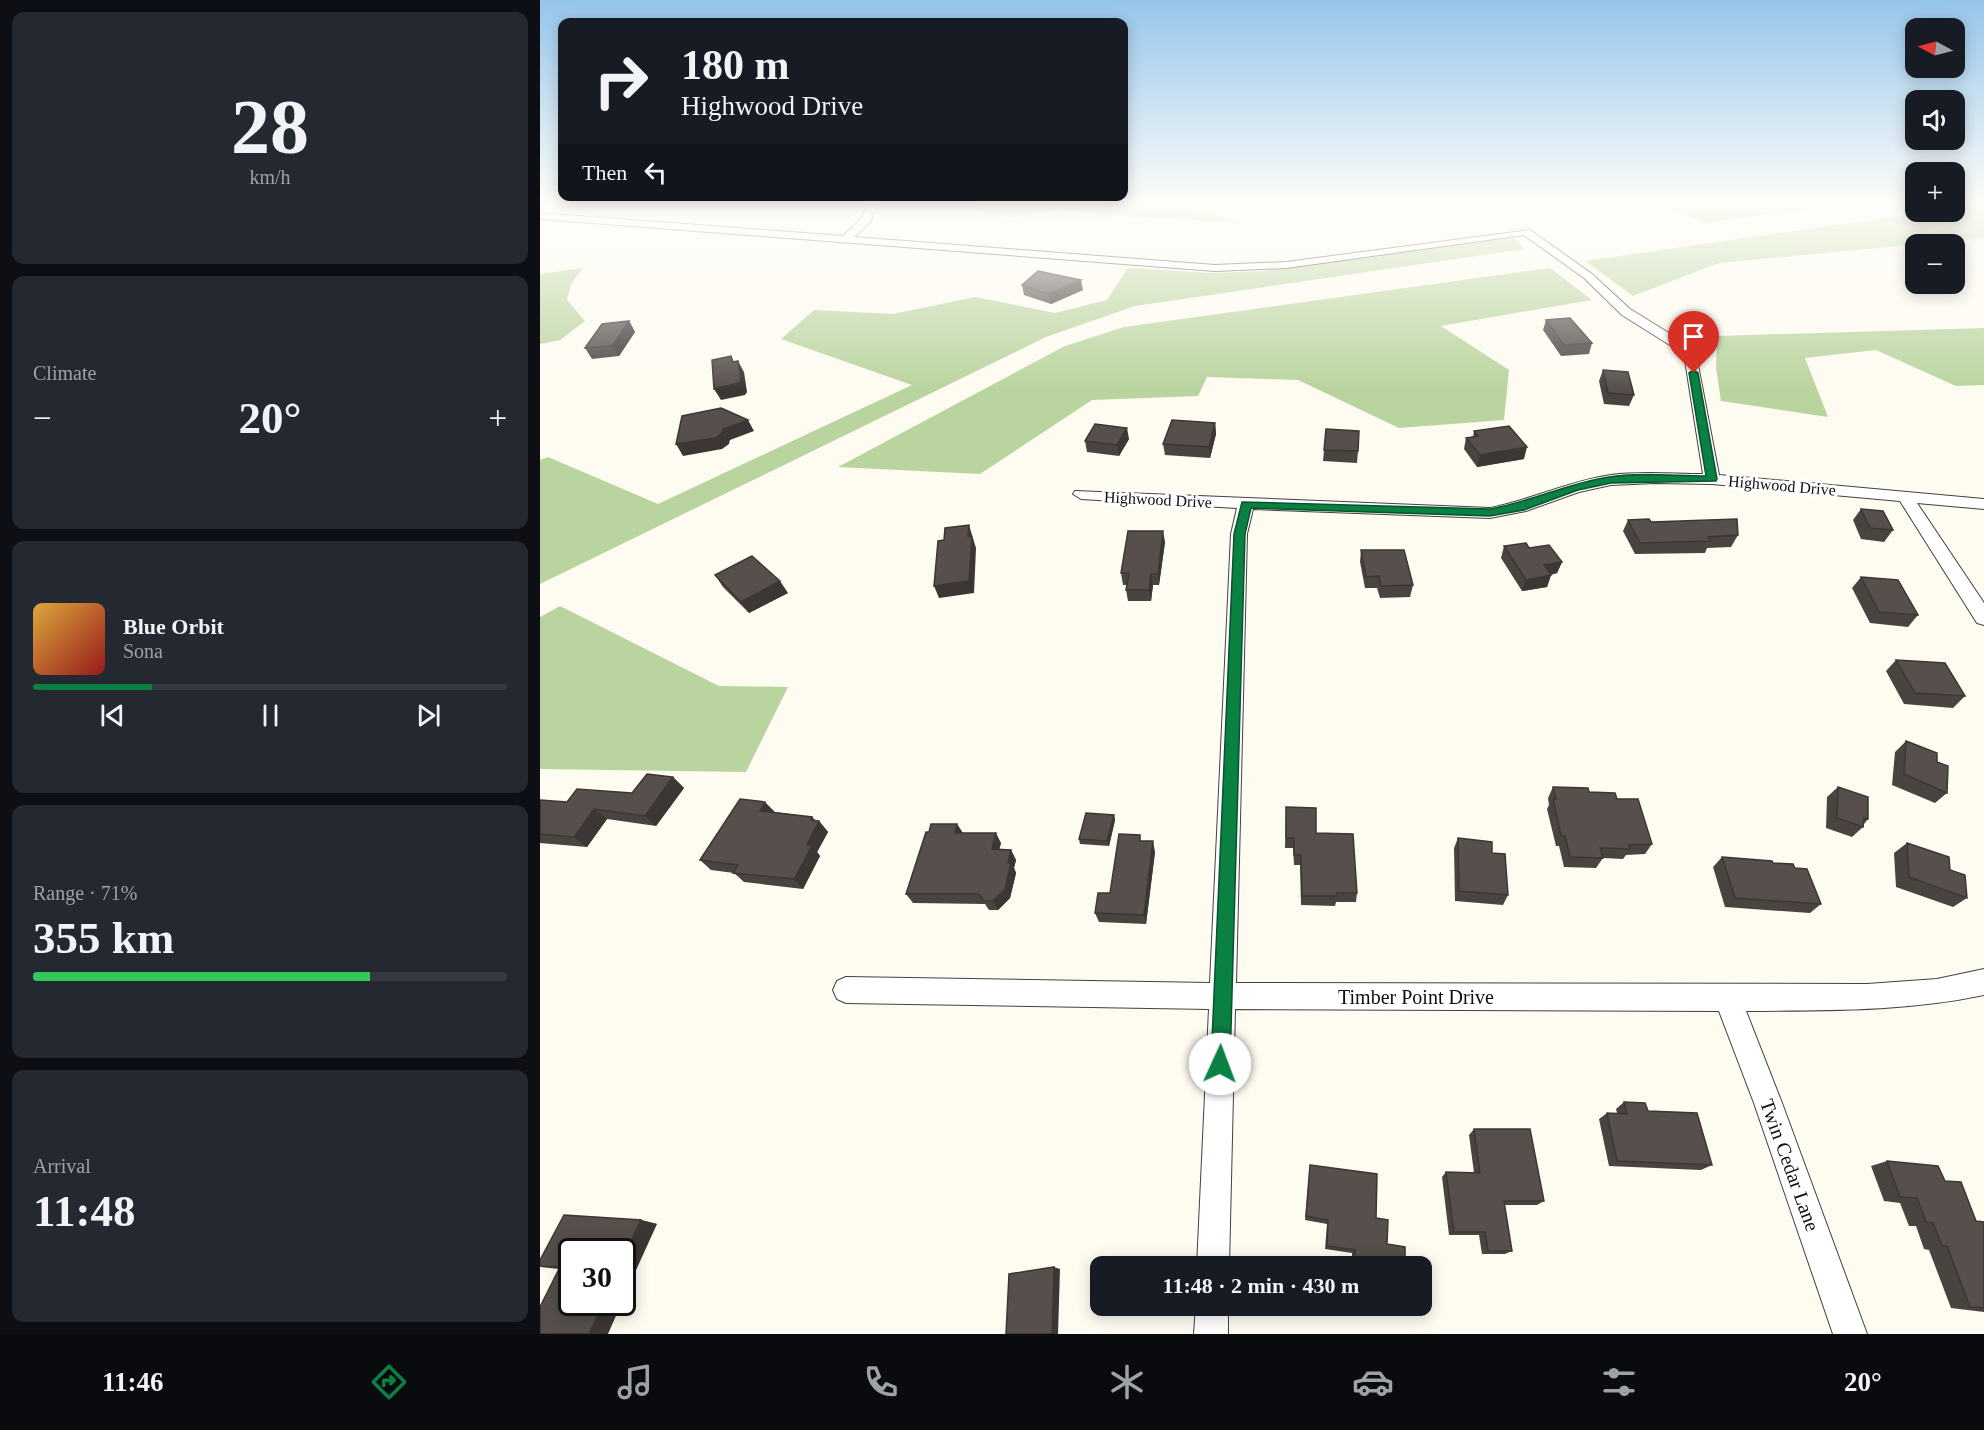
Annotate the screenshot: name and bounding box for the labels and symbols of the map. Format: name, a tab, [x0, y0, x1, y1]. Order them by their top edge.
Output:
north arrow	[1905, 18, 1965, 78]
pin	[1668, 311, 1719, 373]
street label: Highwood Drive	[1727, 472, 1836, 500]
street label: Highwood Drive	[1104, 488, 1212, 512]
street label: Timber Point Drive	[1338, 986, 1494, 1008]
position arrow	[1188, 1032, 1252, 1096]
street label: Twin Cedar Lane	[1756, 1096, 1824, 1234]
speed limit sign: 30	[558, 1238, 636, 1316]

